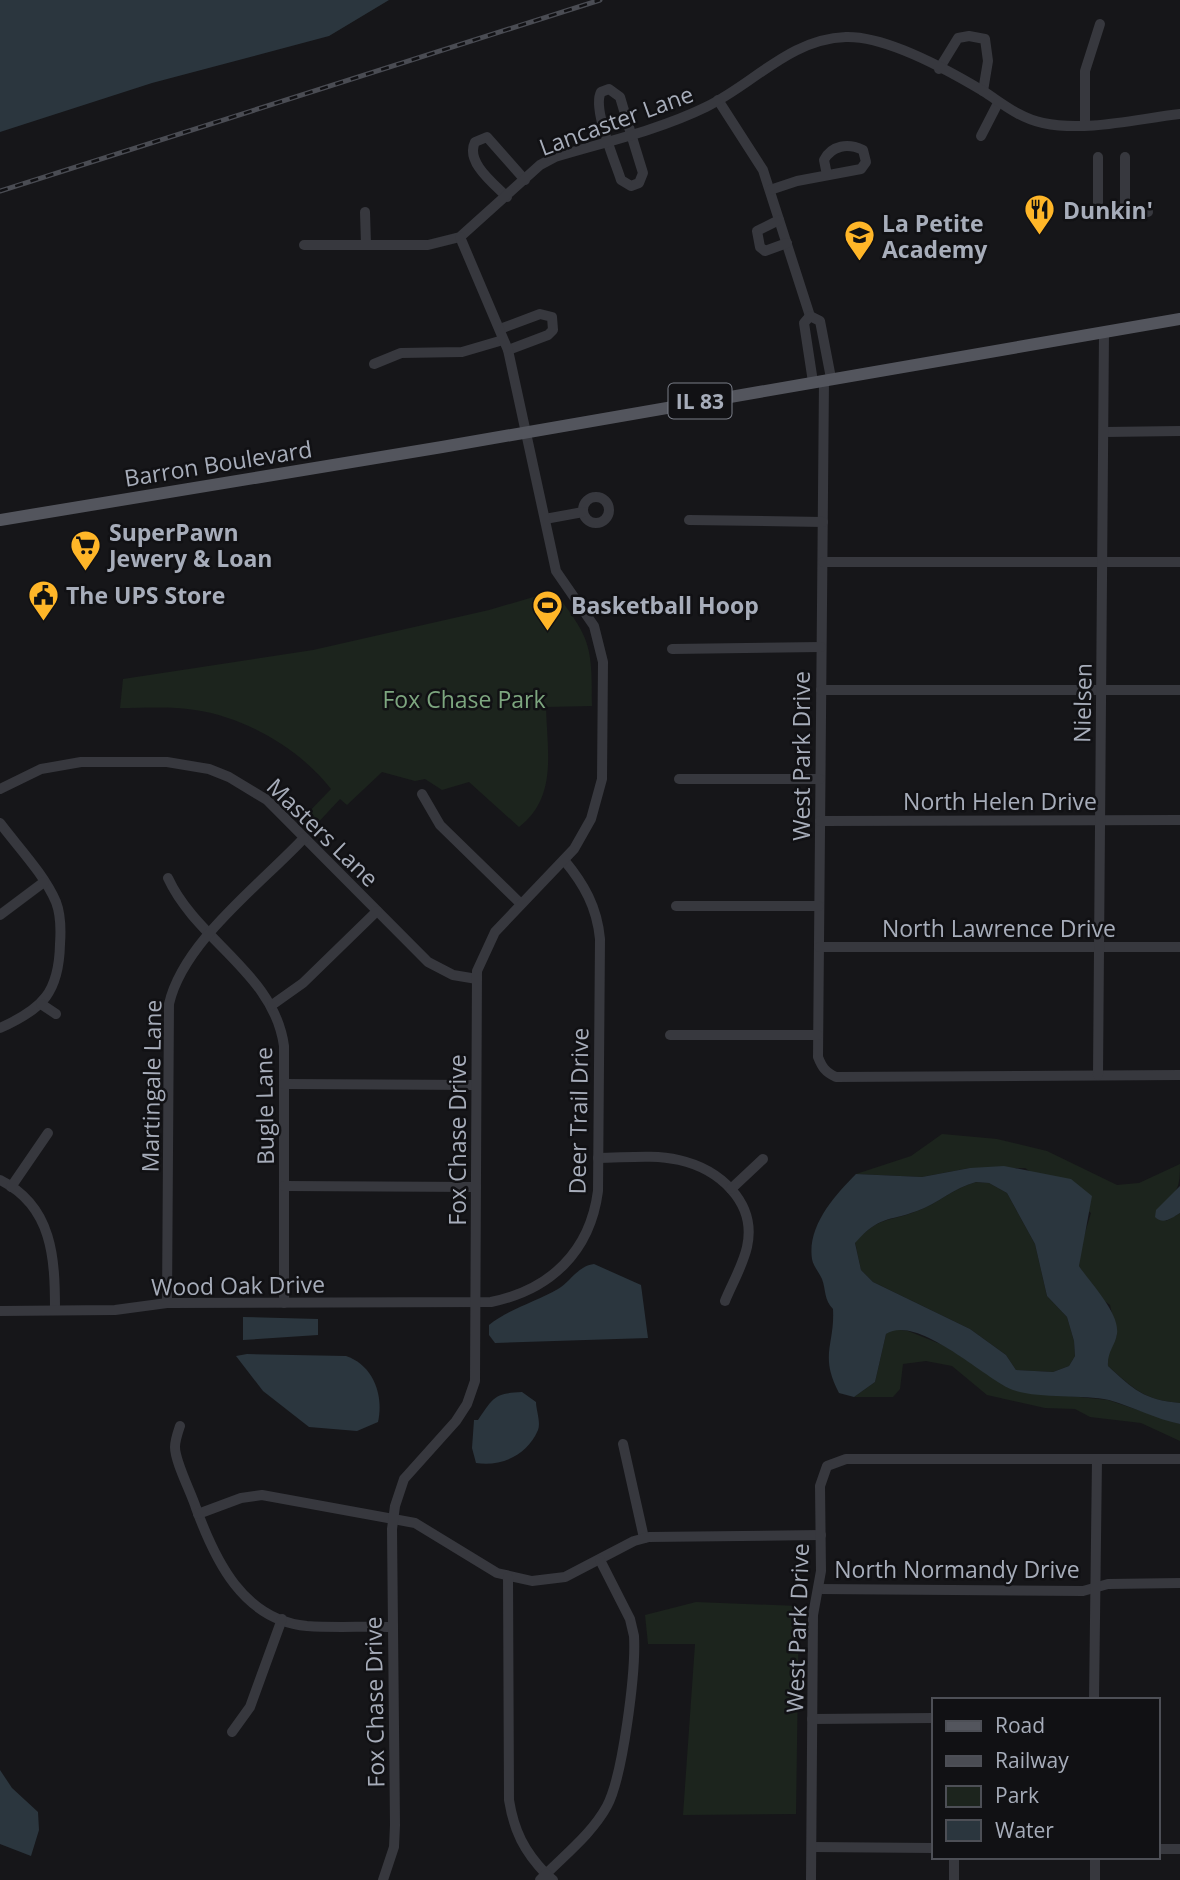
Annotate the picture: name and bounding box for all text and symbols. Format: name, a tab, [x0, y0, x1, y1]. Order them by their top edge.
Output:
street label: Lancaster Lane	[534, 77, 698, 163]
restaurant icon: Dunkin'	[1023, 193, 1057, 237]
place label: Dunkin'	[1063, 194, 1153, 226]
place label: La Petite Academy	[882, 207, 988, 265]
school or university icon: La Petite Academy	[842, 219, 876, 263]
road number: IL 83	[668, 384, 732, 418]
street label: Barron Boulevard	[122, 432, 314, 494]
place label: SuperPawn Jewery & Loan	[107, 516, 272, 574]
supermarket icon: SuperPawn Jewery & Loan	[69, 528, 103, 572]
public building icon: The UPS Store	[26, 578, 60, 622]
place label: The UPS Store	[66, 579, 225, 611]
sports icon: Basketball Hoop	[531, 588, 565, 632]
place label: Basketball Hoop	[571, 589, 759, 621]
street label: Nielsen	[1065, 663, 1099, 743]
street label: West Park Drive	[785, 671, 817, 841]
park label: Fox Chase Park	[382, 683, 546, 715]
street label: Masters Lane	[260, 771, 386, 893]
street label: North Helen Drive	[903, 785, 1097, 817]
street label: North Lawrence Drive	[882, 912, 1116, 944]
street label: Martingale Lane	[133, 999, 169, 1173]
street label: Deer Trail Drive	[561, 1027, 595, 1195]
street label: Bugle Lane	[247, 1047, 281, 1165]
street label: Fox Chase Drive	[441, 1054, 473, 1226]
street label: Wood Oak Drive	[151, 1267, 325, 1303]
street label: West Park Drive	[778, 1543, 816, 1713]
street label: North Normandy Drive	[834, 1553, 1080, 1585]
street label: Fox Chase Drive	[357, 1616, 391, 1788]
legend	[932, 1698, 1159, 1859]
text: Road	[995, 1711, 1045, 1739]
text: Railway	[995, 1746, 1069, 1774]
text: Park	[995, 1781, 1039, 1809]
text: Water	[995, 1816, 1054, 1844]

